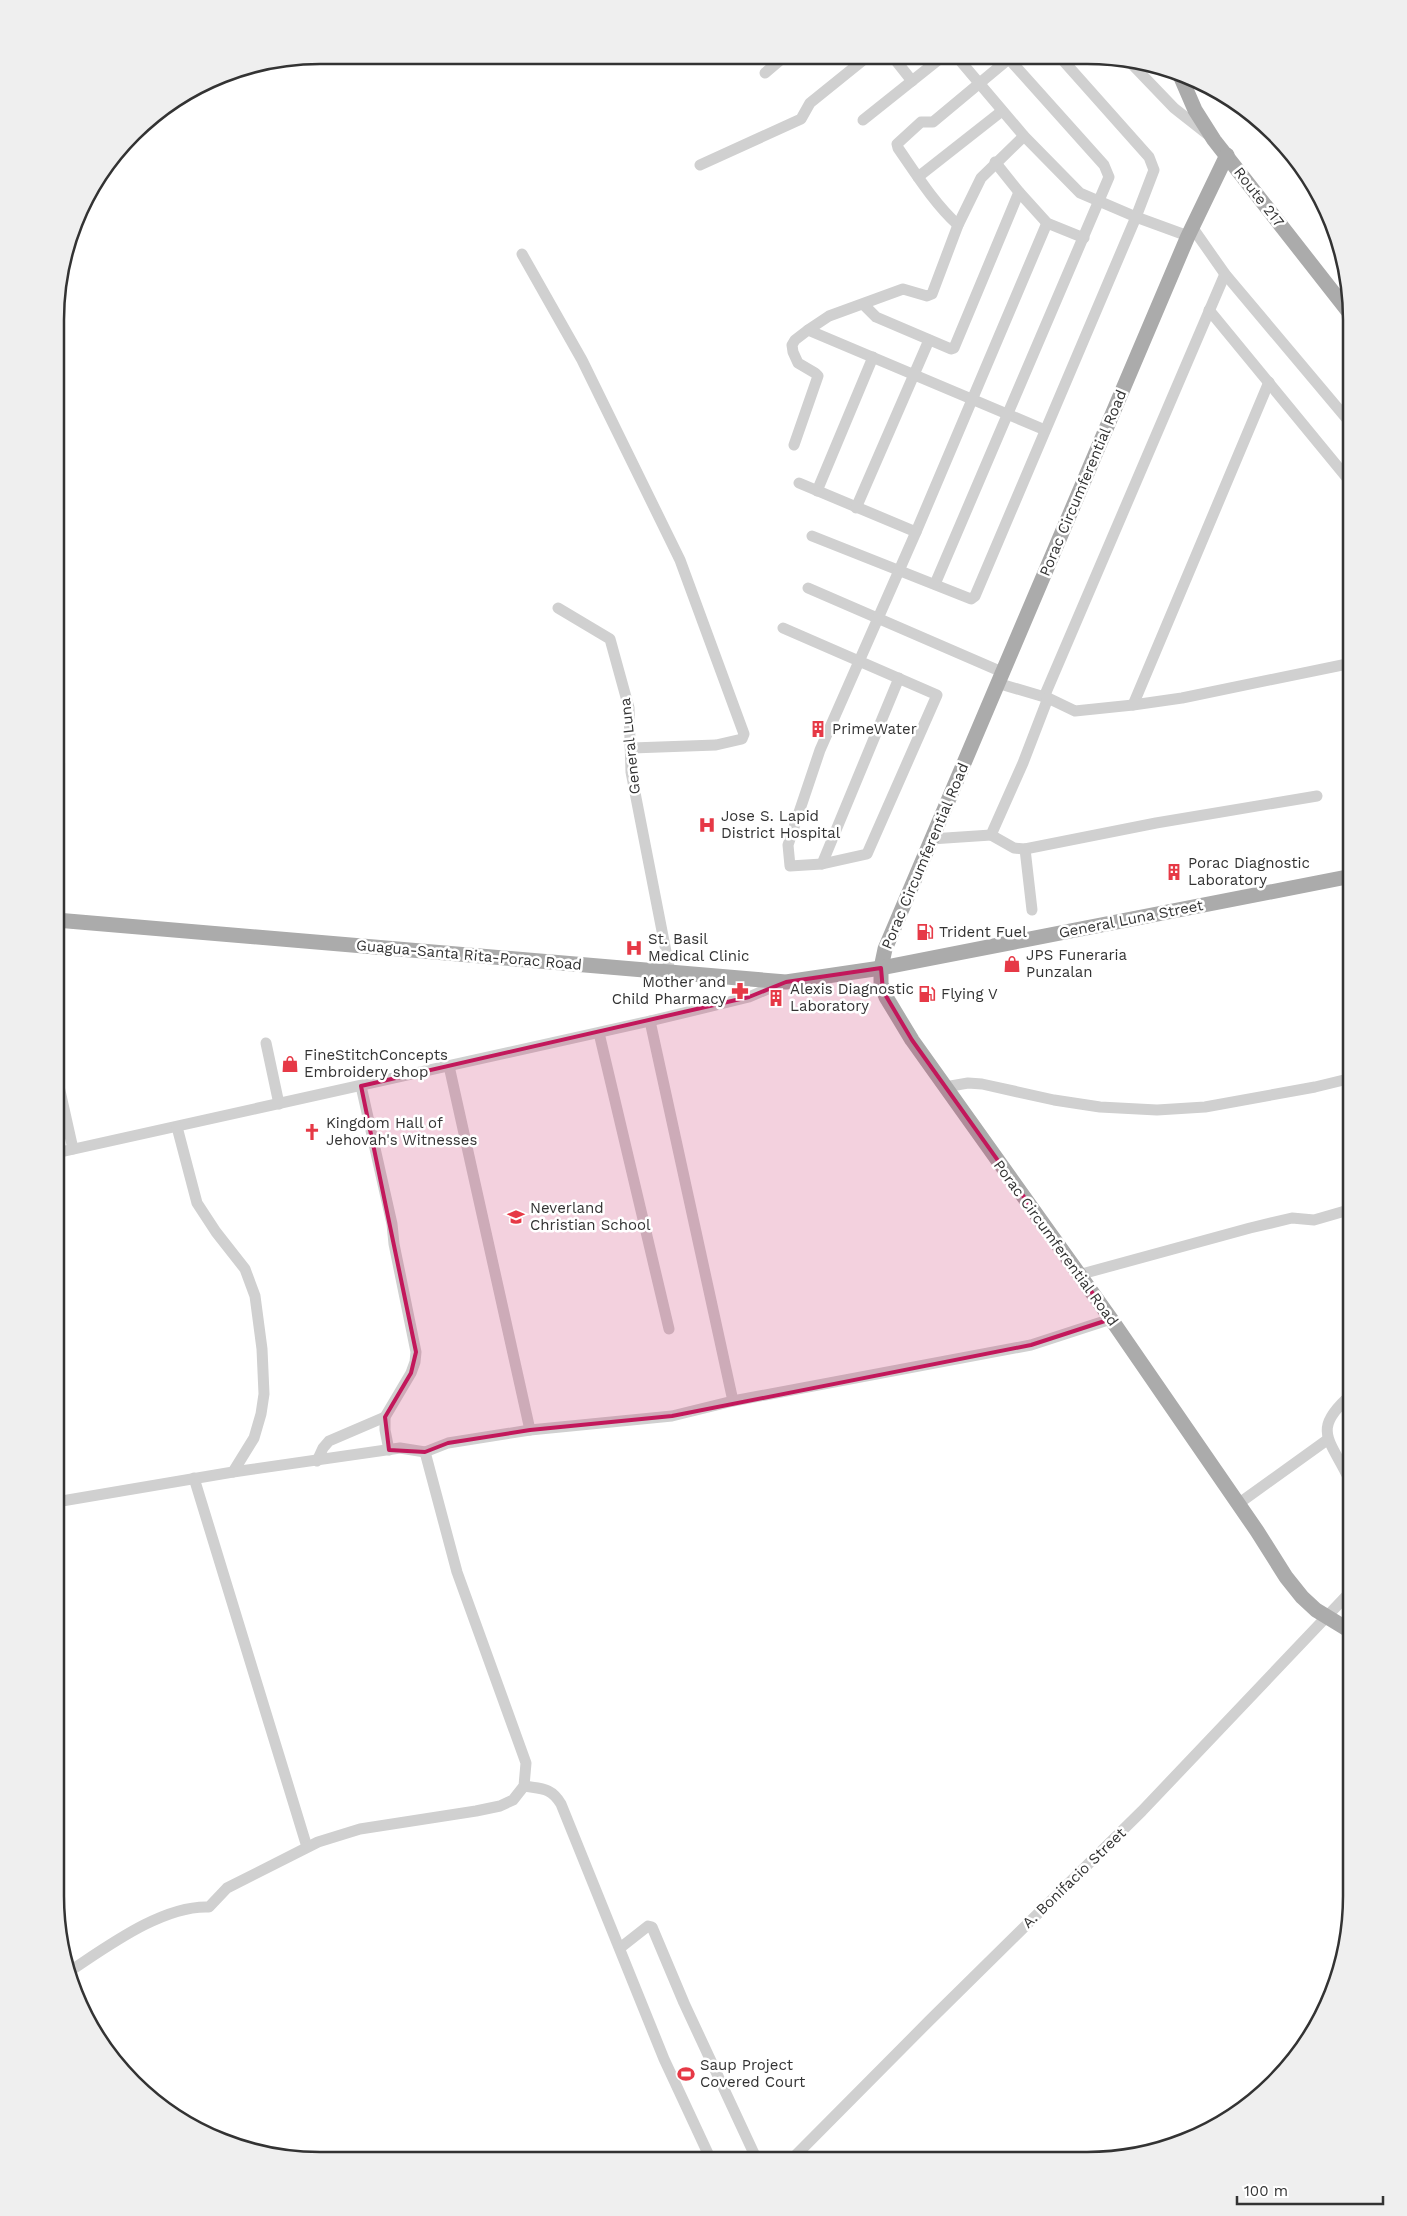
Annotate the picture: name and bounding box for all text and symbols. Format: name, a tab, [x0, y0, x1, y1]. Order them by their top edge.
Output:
street label: Route 217	[1230, 163, 1288, 231]
street label: Porac Circumferential Road	[1036, 387, 1130, 579]
street label: General Luna	[616, 696, 644, 795]
building icon: PrimeWater	[808, 719, 828, 739]
place label: PrimeWater	[832, 720, 917, 738]
street label: Porac Circumferential Road	[878, 760, 972, 952]
place label: Jose S. Lapid District Hospital	[721, 807, 841, 842]
hospital icon: Jose S. Lapid District Hospital	[697, 815, 717, 835]
place label: Porac Diagnostic Laboratory	[1188, 854, 1310, 889]
building icon: Porac Diagnostic Laboratory	[1164, 862, 1184, 882]
street label: General Luna Street	[1057, 896, 1205, 942]
fuel station icon: Trident Fuel	[915, 922, 935, 942]
place label: Trident Fuel	[939, 923, 1027, 941]
place label: St. Basil Medical Clinic	[648, 930, 749, 965]
street label: Guagua-Santa Rita-Porac Road	[355, 936, 583, 974]
hospital icon: St. Basil Medical Clinic	[624, 938, 644, 958]
place label: JPS Funeraria Punzalan	[1026, 946, 1128, 981]
shop icon: JPS Funeraria Punzalan	[1002, 954, 1022, 974]
place label: Mother and Child Pharmacy	[612, 973, 726, 1008]
place label: Alexis Diagnostic Laboratory	[790, 980, 914, 1015]
pharmacy icon: Mother and Child Pharmacy	[730, 981, 750, 1001]
fuel station icon: Flying V	[917, 984, 937, 1004]
place label: Flying V	[941, 985, 998, 1003]
building icon: Alexis Diagnostic Laboratory	[766, 988, 786, 1008]
place label: FineStitchConcepts Embroidery shop	[304, 1046, 448, 1081]
shop icon: FineStitchConcepts Embroidery shop	[280, 1054, 300, 1074]
place label: Kingdom Hall of Jehovah's Witnesses	[326, 1114, 477, 1149]
church icon: Kingdom Hall of Jehovah's Witnesses	[302, 1122, 322, 1142]
street label: Porac Circumferential Road	[990, 1157, 1122, 1329]
place label: Neverland Christian School	[530, 1199, 651, 1234]
school or university icon: Neverland Christian School	[506, 1207, 526, 1227]
street label: A. Bonifacio Street	[1019, 1824, 1130, 1932]
place label: Saup Project Covered Court	[700, 2056, 806, 2091]
sports icon: Saup Project Covered Court	[676, 2064, 696, 2084]
scale bar	[1237, 2174, 1383, 2206]
text: 100 m	[1244, 2182, 1288, 2200]

